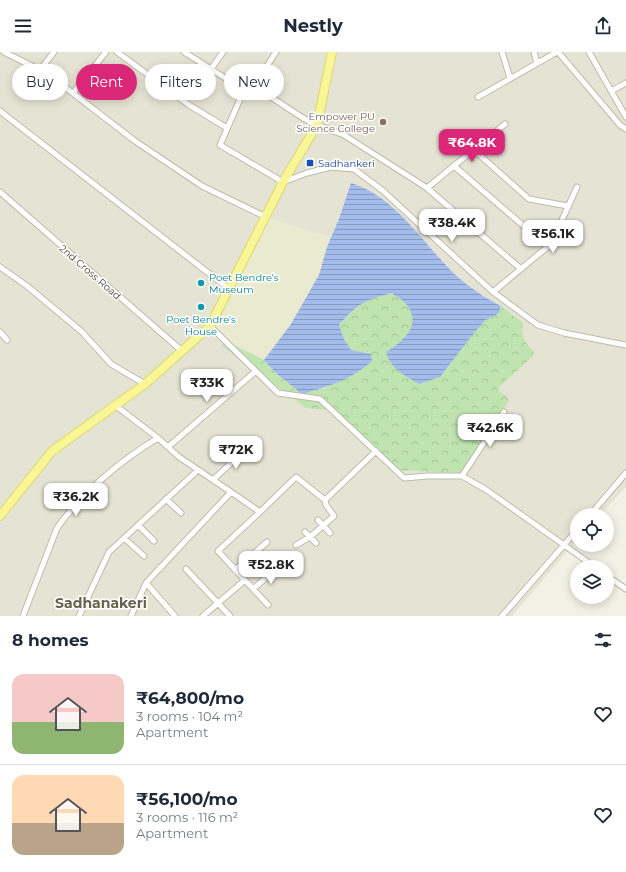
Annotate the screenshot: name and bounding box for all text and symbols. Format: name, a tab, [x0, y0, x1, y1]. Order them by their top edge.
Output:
icon: menu	[12, 15, 34, 37]
text: Nestly	[283, 15, 343, 37]
icon: share	[592, 15, 614, 37]
chip: Buy	[12, 64, 68, 100]
chip: Rent	[76, 64, 137, 100]
chip: Filters	[145, 64, 216, 100]
chip: New	[224, 64, 284, 100]
place label: Empower PU Science College	[296, 110, 375, 135]
marker: Empower PU Science College	[378, 117, 388, 127]
pin: ₹64.8K	[439, 129, 505, 163]
text: ₹64.8K	[448, 134, 496, 150]
place label: Sadhankeri	[318, 157, 375, 170]
marker: Sadhankeri	[305, 158, 315, 168]
pin: ₹38.4K	[419, 209, 485, 243]
text: ₹38.4K	[428, 214, 476, 230]
pin: ₹56.1K	[520, 220, 586, 254]
text: ₹56.1K	[531, 225, 575, 241]
street label: 2nd Cross Road	[56, 242, 124, 302]
place label: Poet Bendre's Museum	[209, 271, 279, 296]
marker: Poet Bendre's Museum	[196, 278, 206, 288]
marker: Poet Bendre's House	[196, 302, 206, 312]
place label: Poet Bendre's House	[166, 313, 236, 338]
pin: ₹33K	[183, 369, 231, 403]
text: ₹33K	[190, 374, 224, 390]
pin: ₹42.6K	[457, 414, 523, 448]
text: ₹42.6K	[467, 419, 513, 435]
pin: ₹72K	[212, 436, 260, 470]
text: ₹72K	[219, 441, 253, 457]
pin: ₹36.2K	[43, 483, 109, 517]
text: ₹36.2K	[53, 488, 99, 504]
map controls	[570, 508, 614, 604]
button: locate	[570, 508, 614, 552]
pin: ₹52.8K	[238, 551, 304, 585]
text: ₹52.8K	[248, 556, 294, 572]
button: layers	[570, 560, 614, 604]
district label: Sadhanakeri	[55, 594, 147, 612]
icon: filters	[592, 629, 614, 651]
text: 8 homes	[12, 630, 89, 650]
text: ₹64,800/mo	[136, 688, 244, 708]
icon: home	[44, 690, 92, 738]
icon: heart	[592, 703, 614, 725]
text: 3 rooms · 104 m²	[136, 708, 243, 724]
text: Apartment	[136, 724, 208, 740]
text: ₹56,100/mo	[136, 789, 238, 809]
icon: home	[44, 791, 92, 839]
icon: heart	[592, 804, 614, 826]
text: 3 rooms · 116 m²	[136, 809, 238, 825]
text: Apartment	[136, 825, 208, 841]

